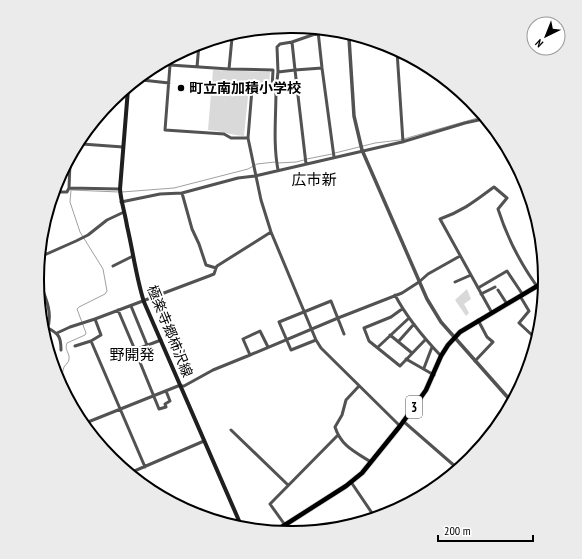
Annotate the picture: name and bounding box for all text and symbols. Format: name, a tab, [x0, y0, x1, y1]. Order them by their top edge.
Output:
north arrow	[526, 16, 566, 56]
text: N	[532, 36, 546, 50]
place label: 町立南加積小学校	[189, 79, 301, 97]
marker: 町立南加積小学校	[176, 83, 186, 93]
district label: 広市新	[291, 170, 337, 189]
street label: 極楽寺郷柿沢線	[143, 282, 197, 380]
district label: 野開発	[109, 345, 155, 364]
road number: 3	[406, 396, 422, 418]
scale bar	[438, 517, 533, 543]
text: 200 m	[444, 523, 471, 538]

